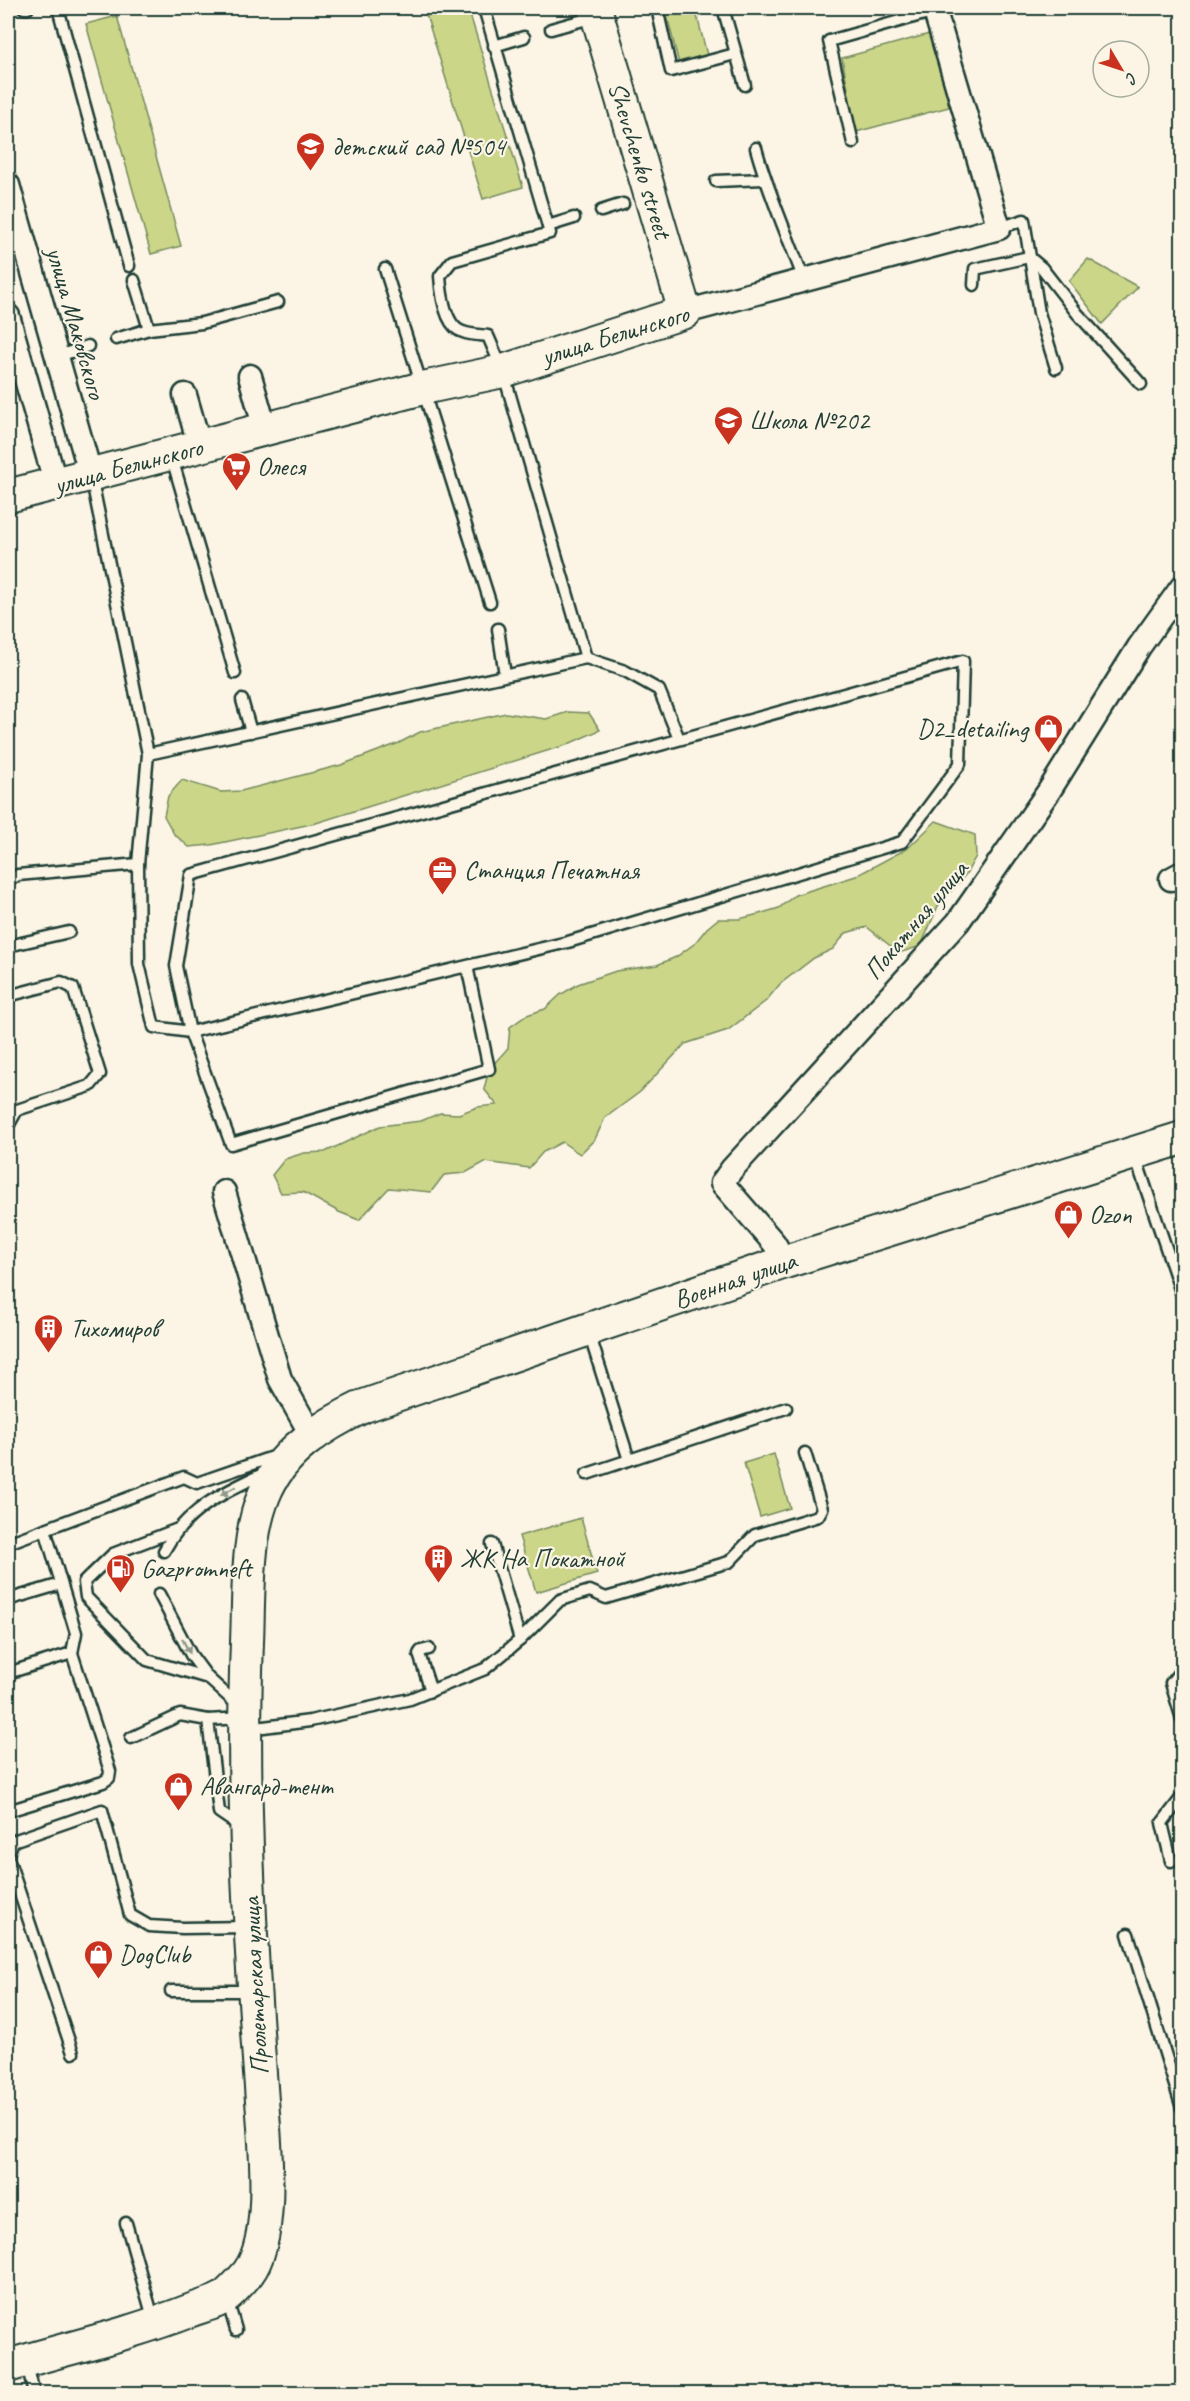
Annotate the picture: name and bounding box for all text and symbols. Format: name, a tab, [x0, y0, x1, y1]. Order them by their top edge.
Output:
north arrow	[1091, 39, 1151, 99]
text: С	[1120, 68, 1142, 89]
street label: Shevchenko street	[601, 78, 680, 244]
school or university icon: детский сад №504	[295, 130, 327, 172]
place label: детский сад №504	[332, 130, 507, 163]
street label: улица Маковского	[38, 241, 114, 405]
street label: улица Белинского	[535, 296, 694, 374]
school or university icon: Школа №202	[712, 404, 744, 446]
place label: Школа №202	[749, 404, 872, 437]
street label: улица Белинского	[48, 430, 208, 502]
supermarket icon: Олеся	[220, 450, 252, 492]
place label: Олеся	[257, 450, 307, 483]
place label: D2_detailing	[917, 712, 1030, 745]
shop icon: D2_detailing	[1033, 712, 1065, 754]
street label: Покатная улица	[857, 852, 977, 986]
office icon: Станция Печатная	[427, 854, 459, 896]
place label: Станция Печатная	[464, 854, 641, 887]
shop icon: Ozon	[1052, 1198, 1084, 1240]
place label: Ozon	[1089, 1198, 1132, 1231]
street label: Военная улица	[669, 1243, 802, 1316]
building icon: Тихомиров	[33, 1312, 65, 1354]
place label: Тихомиров	[70, 1312, 165, 1345]
one-way arrow	[220, 1486, 237, 1496]
building icon: ЖК На Покатной	[423, 1542, 455, 1584]
place label: ЖК На Покатной	[460, 1542, 627, 1575]
fuel station icon: Gazpromneft	[104, 1552, 136, 1594]
place label: Gazpromneft	[141, 1552, 254, 1585]
one-way arrow	[181, 1637, 191, 1654]
shop icon: Авангард-тент	[163, 1770, 195, 1812]
place label: Авангард-тент	[200, 1770, 335, 1803]
street label: Пролетарская улица	[234, 1895, 276, 2076]
shop icon: DogClub	[82, 1938, 114, 1980]
place label: DogClub	[119, 1938, 192, 1971]

